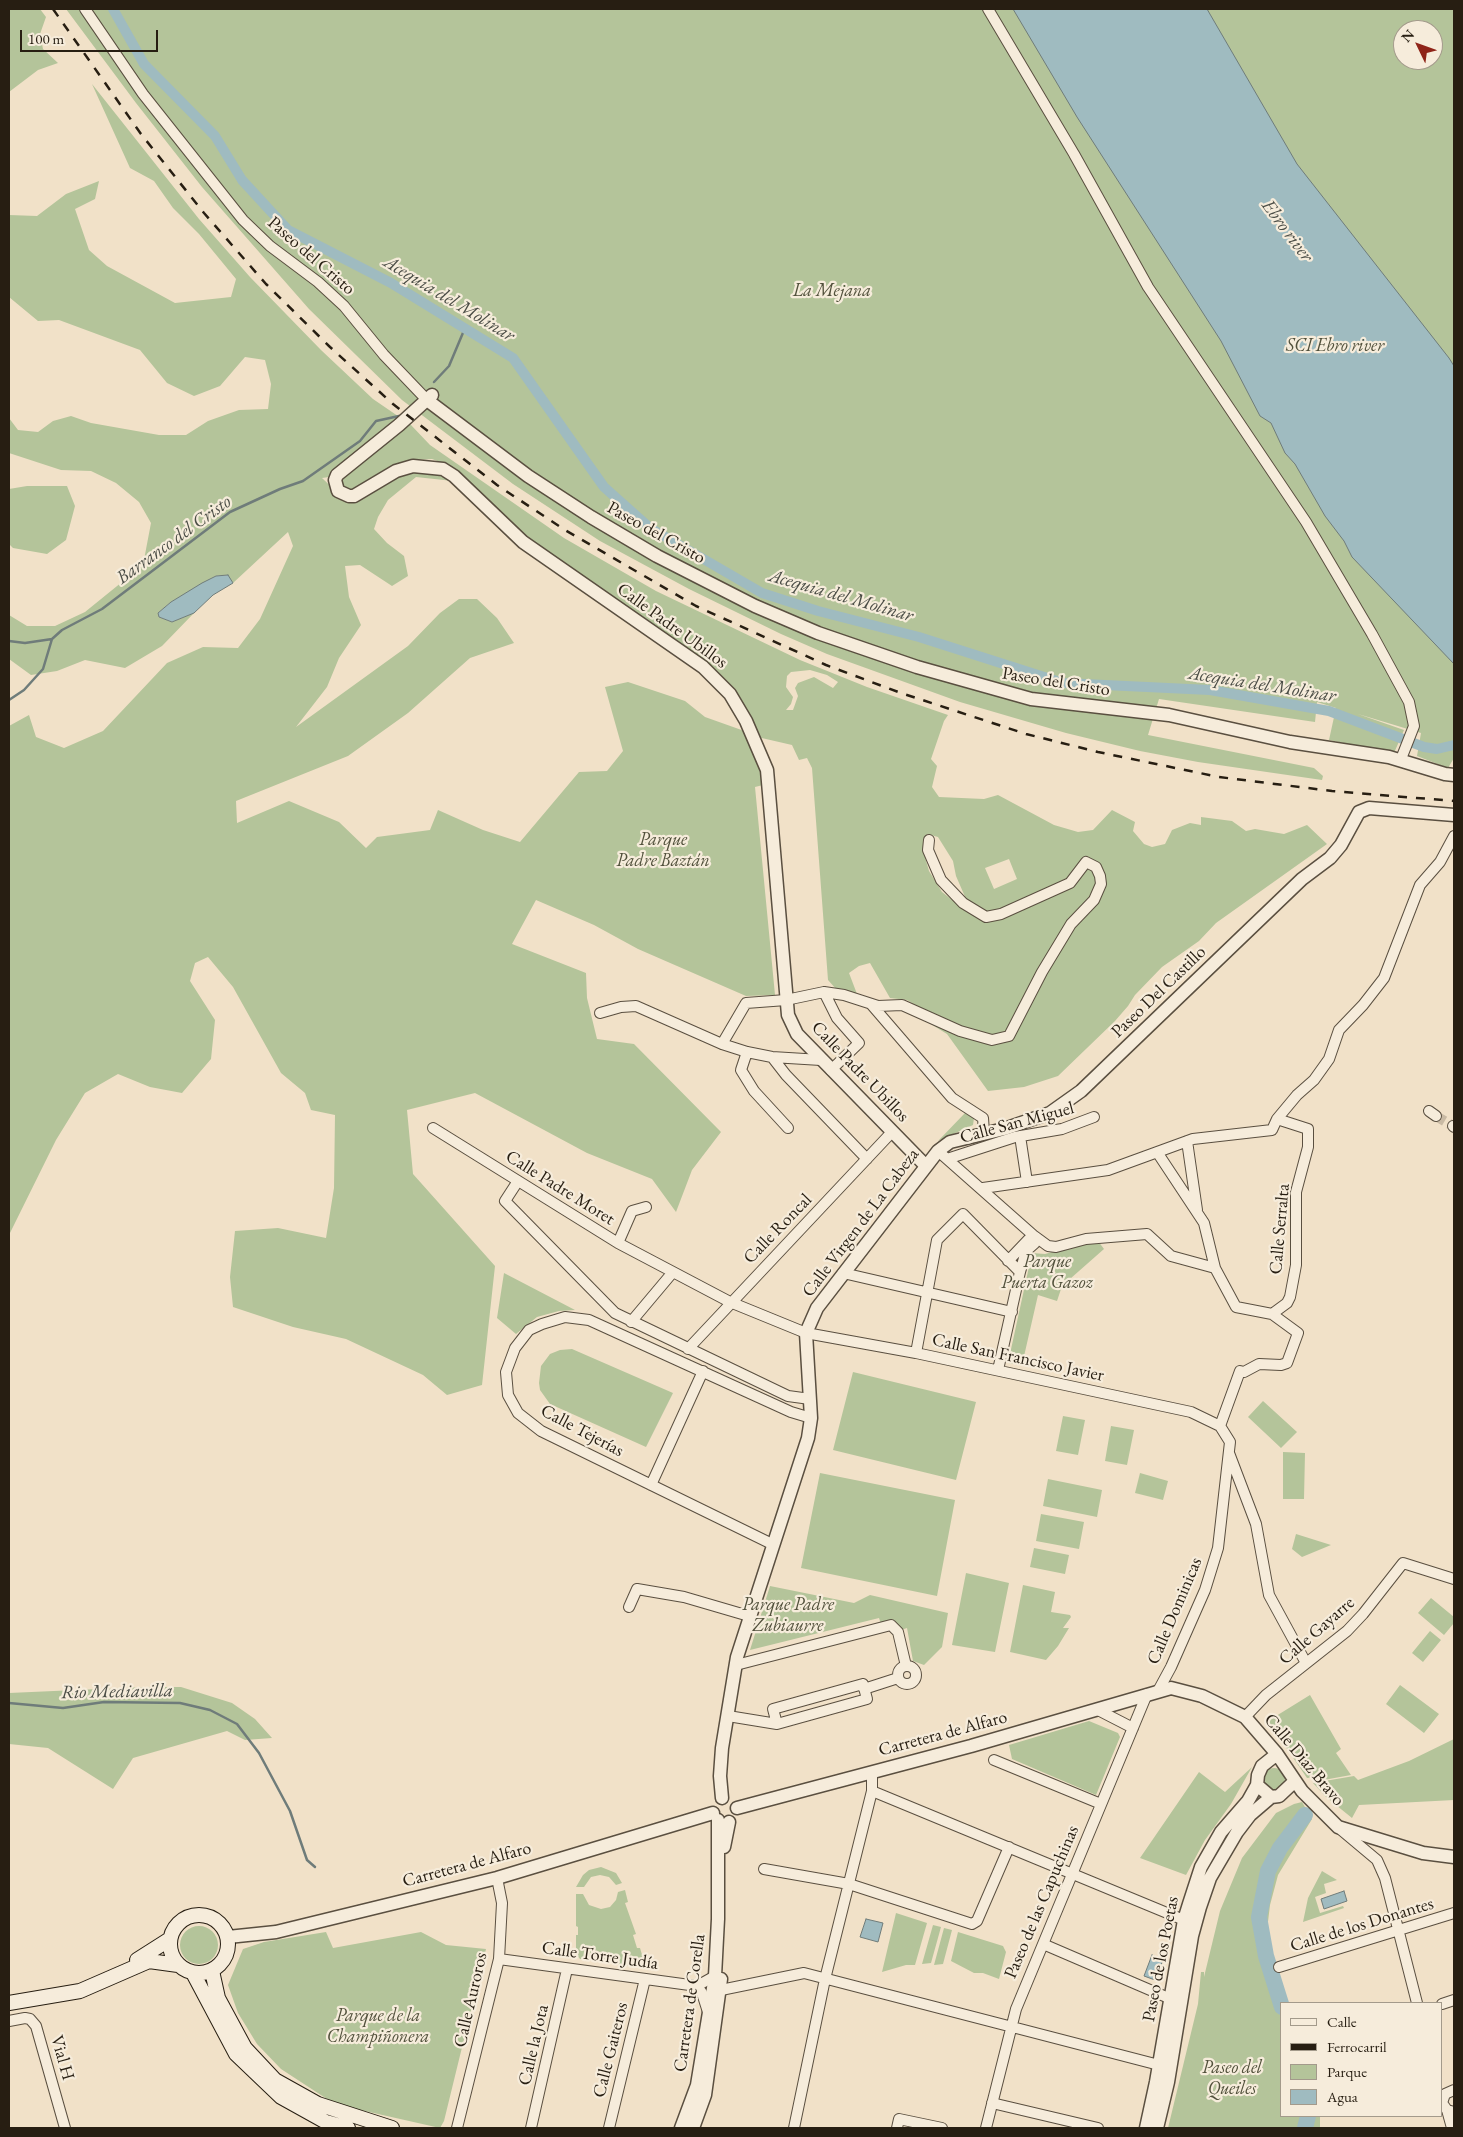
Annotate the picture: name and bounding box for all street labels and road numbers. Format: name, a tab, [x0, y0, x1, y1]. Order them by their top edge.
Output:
street label: Paseo del Cristo	[263, 212, 359, 300]
street label: Paseo del Cristo	[603, 497, 709, 569]
street label: Calle Padre Ubillos	[612, 579, 732, 673]
street label: Paseo del Cristo	[1000, 663, 1112, 701]
street label: Paseo Del Castillo	[1107, 941, 1211, 1043]
street label: Calle Padre Ubillos	[807, 1017, 913, 1127]
street label: Calle San Miguel	[958, 1097, 1076, 1149]
street label: Calle Virgen de La Cabeza	[798, 1144, 924, 1302]
street label: Calle Padre Moret	[501, 1146, 619, 1230]
street label: Calle Serralta	[1265, 1183, 1295, 1275]
street label: Calle Roncal	[739, 1189, 817, 1269]
street label: Calle San Francisco Javier	[930, 1329, 1106, 1387]
street label: Calle Tejerías	[537, 1400, 627, 1462]
street label: Calle Dominicas	[1143, 1554, 1207, 1668]
street label: Calle Gayarre	[1275, 1592, 1359, 1670]
street label: Carretera de Alfaro	[876, 1706, 1010, 1762]
street label: Calle Diaz Bravo	[1259, 1709, 1349, 1811]
street label: Paseo de las Capuchinas	[1000, 1822, 1084, 1982]
street label: Carretera de Alfaro	[400, 1837, 534, 1893]
street label: Calle de los Donantes	[1288, 1893, 1436, 1957]
street label: Paseo de los Poetas	[1138, 1894, 1184, 2024]
street label: Carretera de Corella	[670, 1933, 710, 2073]
street label: Calle Torre Judía	[540, 1937, 660, 1975]
street label: Calle Auroros	[450, 1950, 492, 2050]
street label: Calle Gaiteros	[589, 2000, 633, 2100]
street label: Calle la Jota	[514, 2003, 554, 2087]
street label: Vial H	[45, 2033, 79, 2083]

